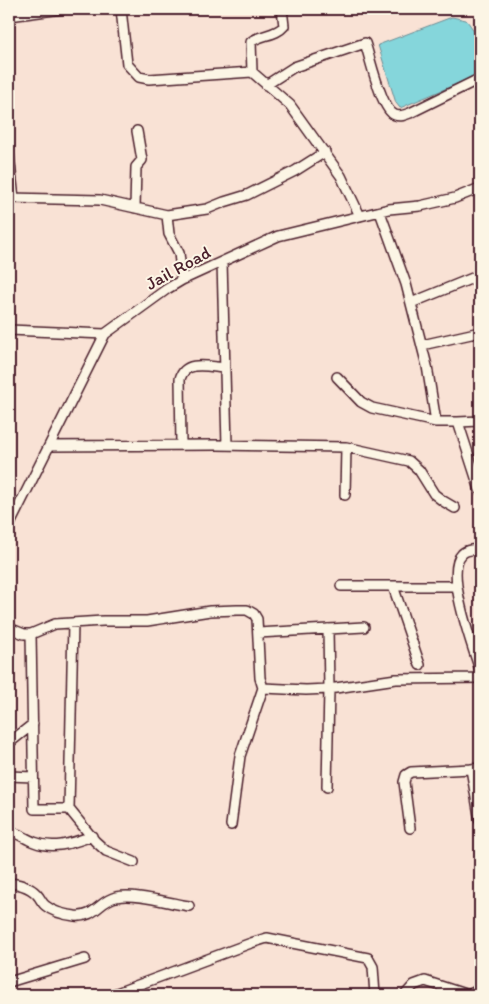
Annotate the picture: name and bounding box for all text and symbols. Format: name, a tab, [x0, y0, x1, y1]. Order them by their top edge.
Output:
street label: Jail Road	[142, 241, 215, 295]

